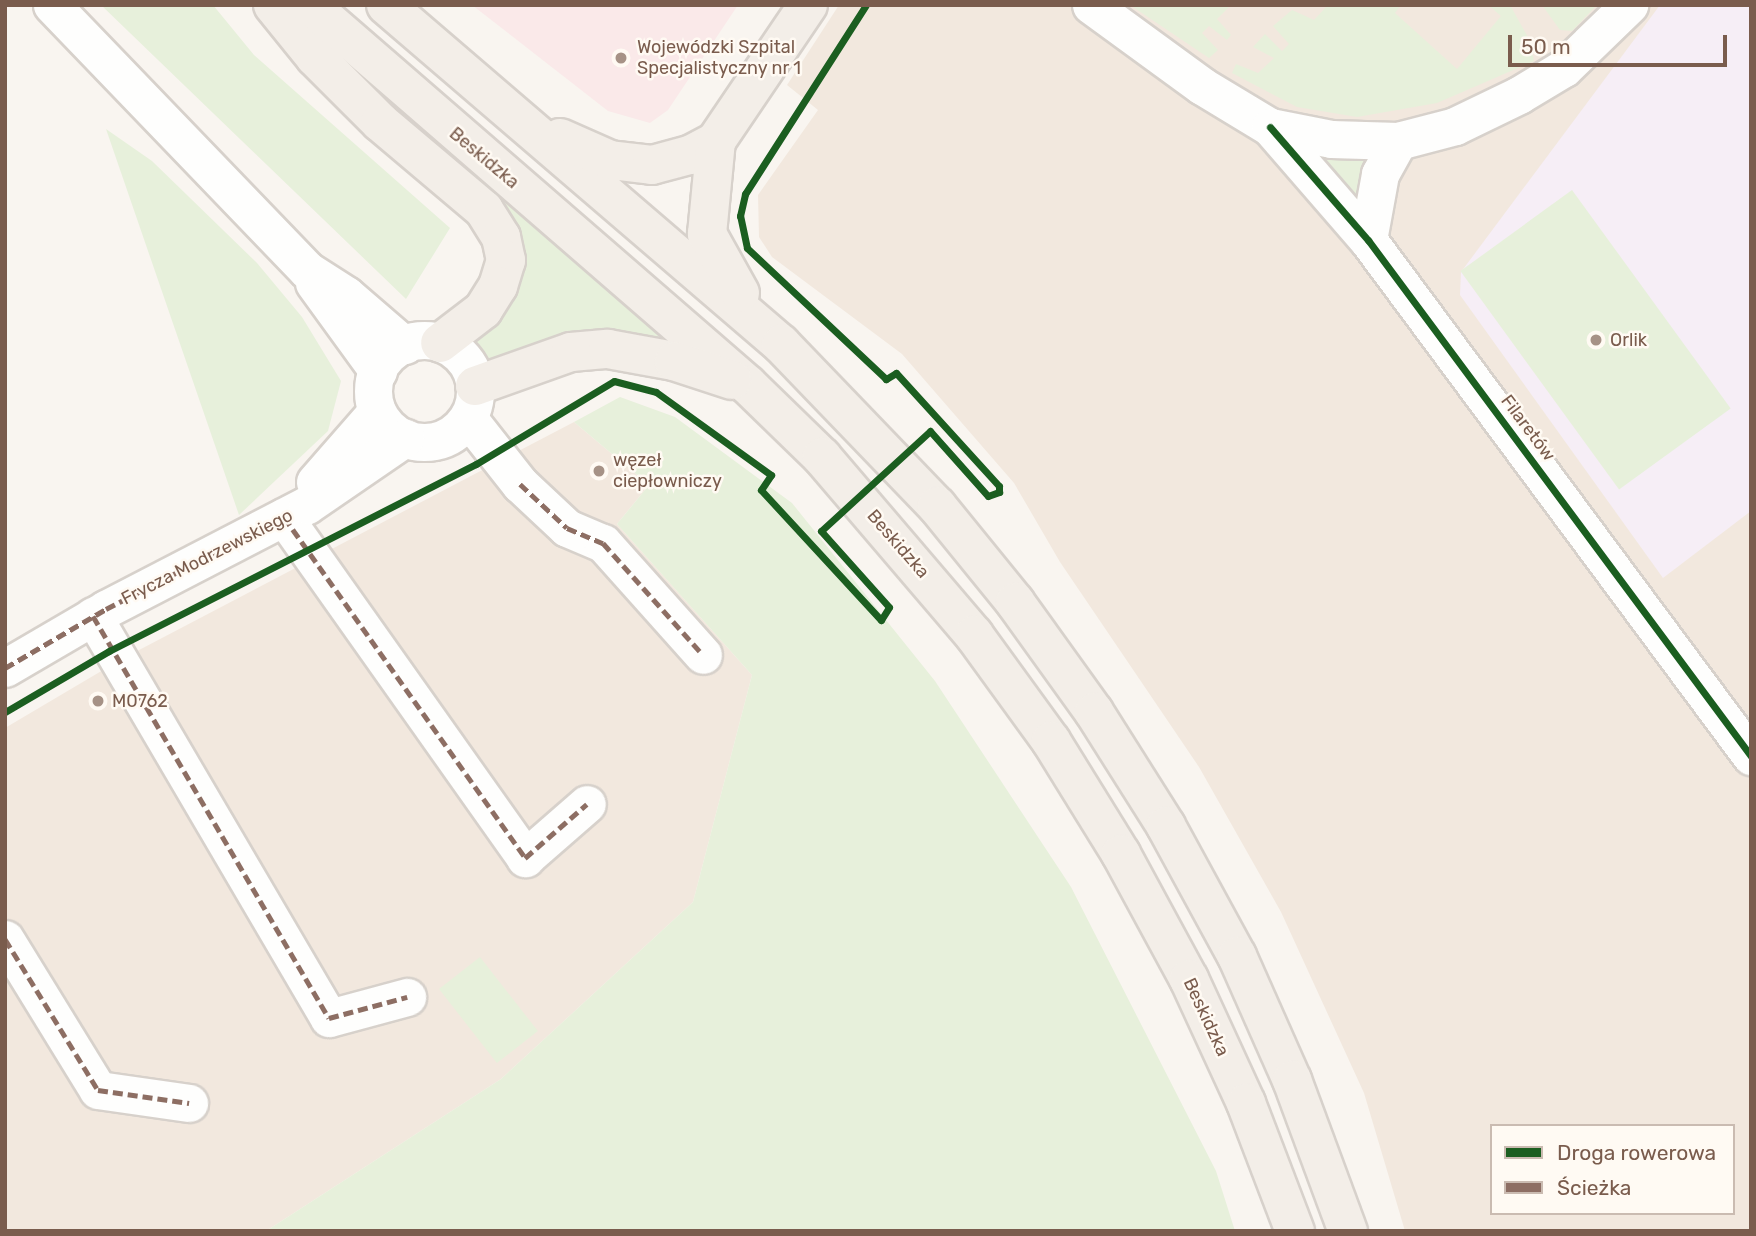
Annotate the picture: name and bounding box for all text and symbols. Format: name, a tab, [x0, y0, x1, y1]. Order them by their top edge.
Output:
scale bar	[1511, 21, 1730, 65]
text: 50 m	[1521, 34, 1571, 59]
place label: Wojewódzki Szpital Specjalistyczny nr 1	[637, 37, 802, 80]
marker: Wojewódzki Szpital Specjalistyczny nr 1	[611, 48, 631, 68]
street label: Beskidzka	[445, 123, 523, 193]
place label: Orlik	[1610, 329, 1647, 351]
marker: Orlik	[1588, 332, 1604, 348]
street label: Filaretów	[1496, 391, 1560, 465]
place label: węzeł ciepłowniczy	[613, 450, 722, 492]
marker: węzeł ciepłowniczy	[591, 463, 607, 479]
street label: Frycza Modrzewskiego	[118, 504, 296, 610]
street label: Beskidzka	[862, 505, 934, 583]
place label: M0762	[112, 690, 168, 712]
marker: M0762	[90, 693, 106, 709]
street label: Beskidzka	[1178, 974, 1234, 1060]
legend	[1490, 1124, 1735, 1215]
text: Droga rowerowa	[1557, 1140, 1716, 1165]
text: Ścieżka	[1557, 1175, 1631, 1200]

